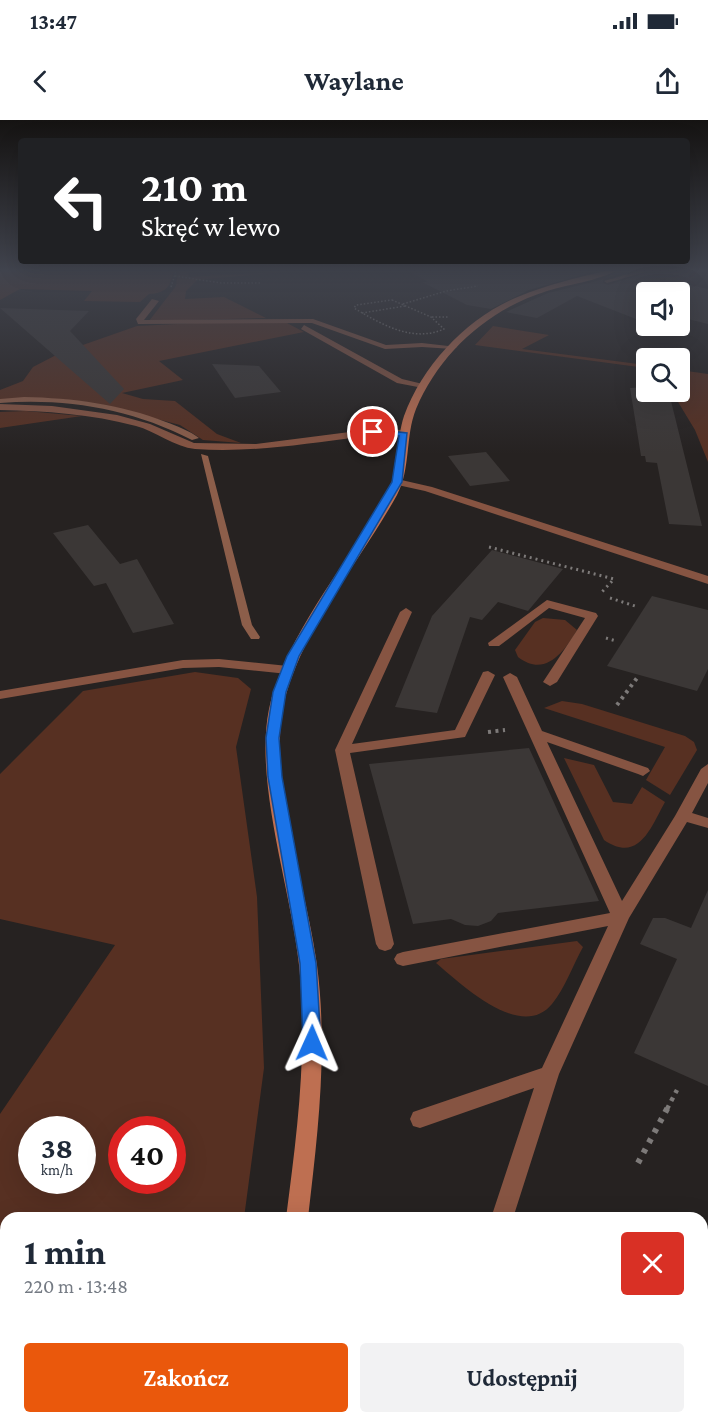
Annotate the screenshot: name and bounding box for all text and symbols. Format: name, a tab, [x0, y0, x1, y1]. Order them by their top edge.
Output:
text: 13:47	[30, 9, 77, 34]
icon: back	[24, 65, 57, 98]
icon: share	[651, 65, 684, 98]
text: Waylane	[304, 66, 404, 96]
icon: left	[42, 162, 120, 240]
text: 210 m	[141, 163, 247, 210]
text: Skręć w lewo	[141, 212, 281, 242]
map controls	[636, 282, 690, 402]
button: sound	[636, 282, 690, 336]
button: search	[636, 348, 690, 402]
pin	[347, 406, 398, 457]
icon: arrive	[356, 415, 389, 448]
position arrow	[280, 1011, 344, 1075]
speed limit sign: 40	[108, 1116, 186, 1194]
text: 38	[41, 1131, 73, 1164]
text: km/h	[41, 1162, 73, 1178]
text: 1 min	[24, 1232, 106, 1272]
button: close	[621, 1232, 684, 1295]
text: 220 m · 13:48	[24, 1275, 128, 1297]
button: Zakończ	[24, 1343, 348, 1412]
button: Udostępnij	[360, 1343, 684, 1412]

